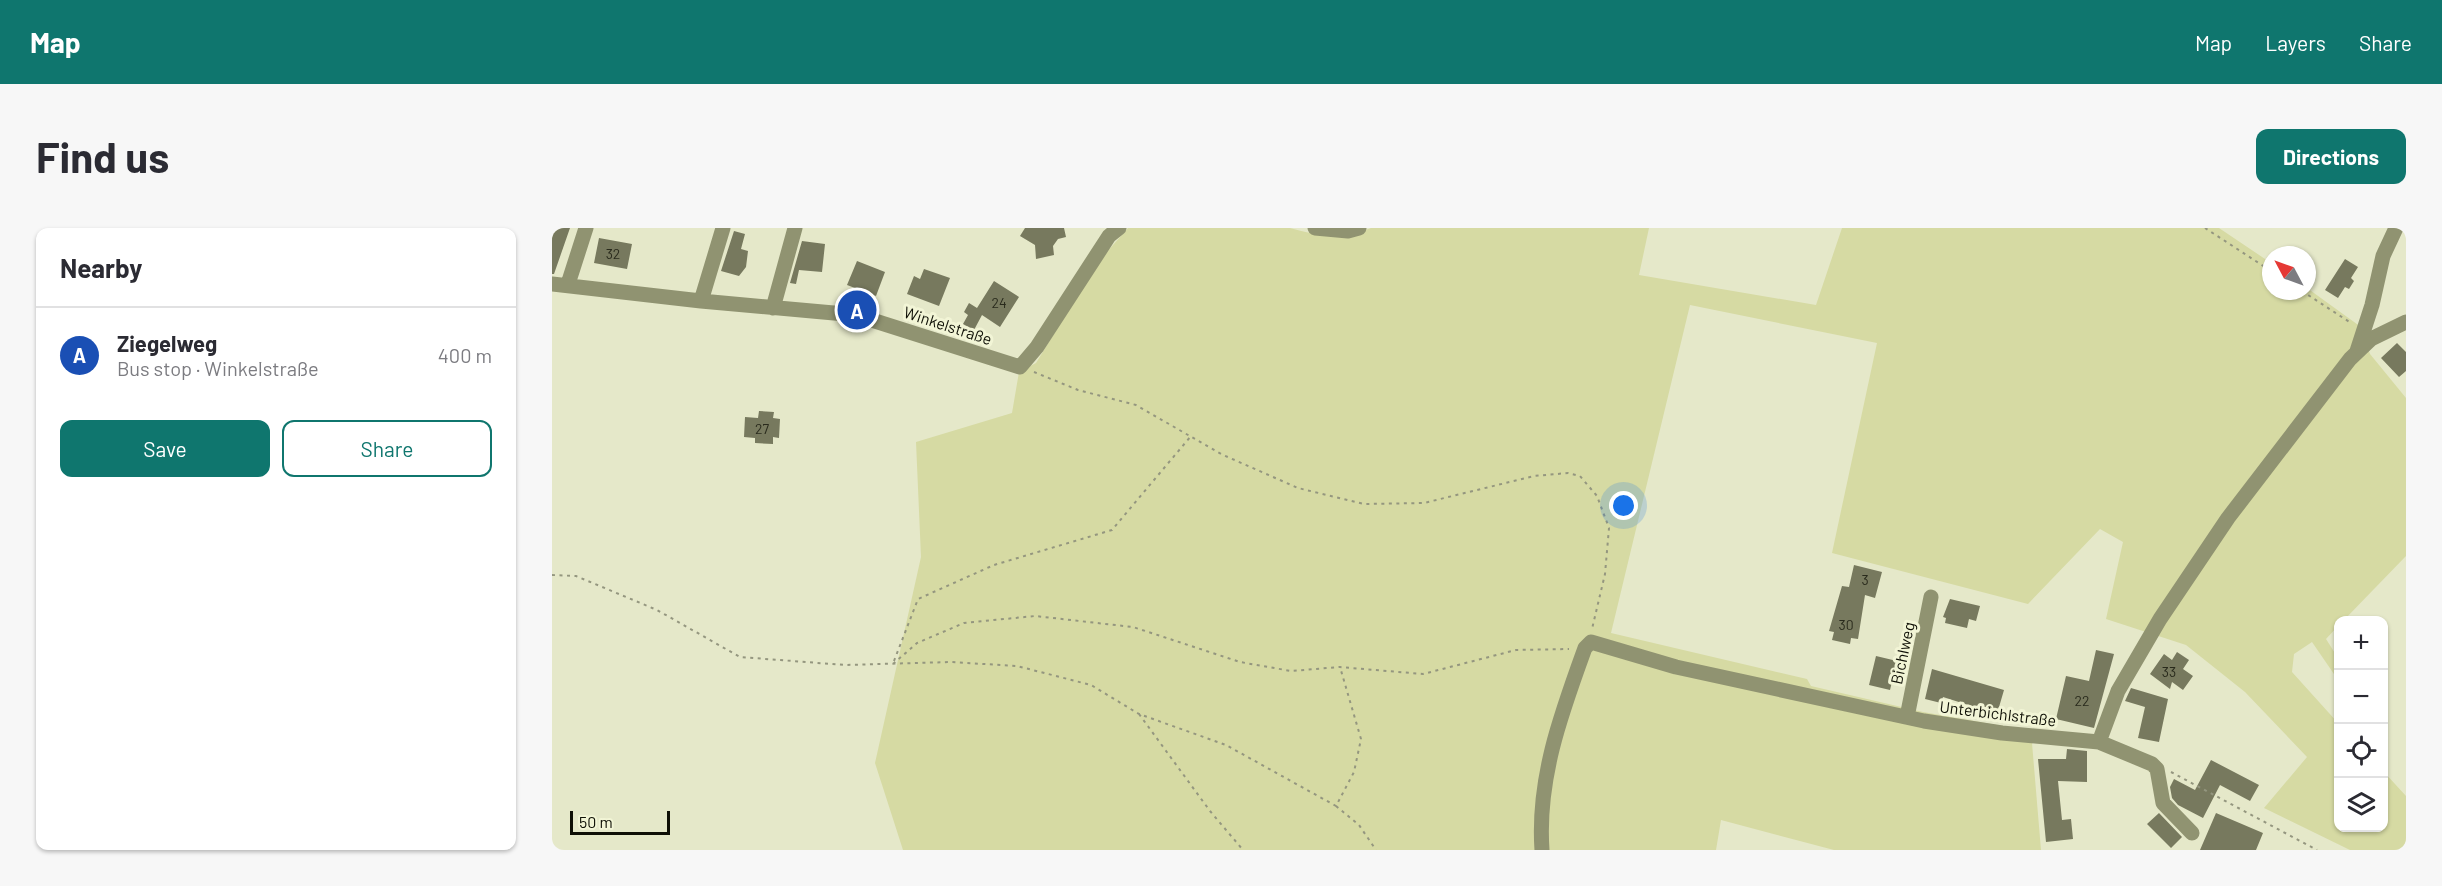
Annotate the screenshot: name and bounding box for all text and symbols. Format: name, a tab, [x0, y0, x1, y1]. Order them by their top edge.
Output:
text: Map	[30, 25, 81, 59]
text: Map	[2195, 30, 2232, 55]
text: Layers	[2265, 30, 2326, 55]
text: Share	[2359, 30, 2412, 55]
button: Directions	[2256, 129, 2406, 184]
text: Find us	[36, 131, 169, 181]
house number: 32	[606, 245, 620, 262]
north arrow	[2262, 246, 2316, 300]
text: Nearby	[60, 252, 142, 283]
pin: A	[838, 288, 876, 332]
house number: 24	[991, 294, 1007, 311]
street label: Winkelstraße	[902, 302, 994, 348]
text: Ziegelweg	[117, 330, 217, 356]
text: A	[73, 343, 86, 367]
text: 400 m	[438, 343, 492, 367]
text: Bus stop · Winkelstraße	[117, 356, 319, 380]
button: Save	[60, 420, 270, 477]
button: Share	[282, 420, 492, 477]
house number: 27	[755, 420, 769, 437]
your location	[1609, 491, 1638, 520]
house number: 3	[1861, 571, 1869, 588]
house number: 30	[1838, 616, 1854, 633]
map controls	[2334, 616, 2388, 832]
button: +	[2334, 616, 2388, 670]
street label: Bichlweg	[1886, 620, 1918, 686]
house number: 33	[2162, 663, 2176, 680]
button: −	[2334, 670, 2388, 724]
house number: 22	[2074, 692, 2090, 709]
street label: Unterbichlstraße	[1939, 696, 2057, 730]
button: locate	[2334, 724, 2388, 778]
button: layers	[2334, 778, 2388, 832]
scale bar	[570, 808, 670, 836]
text: 50 m	[579, 812, 613, 831]

